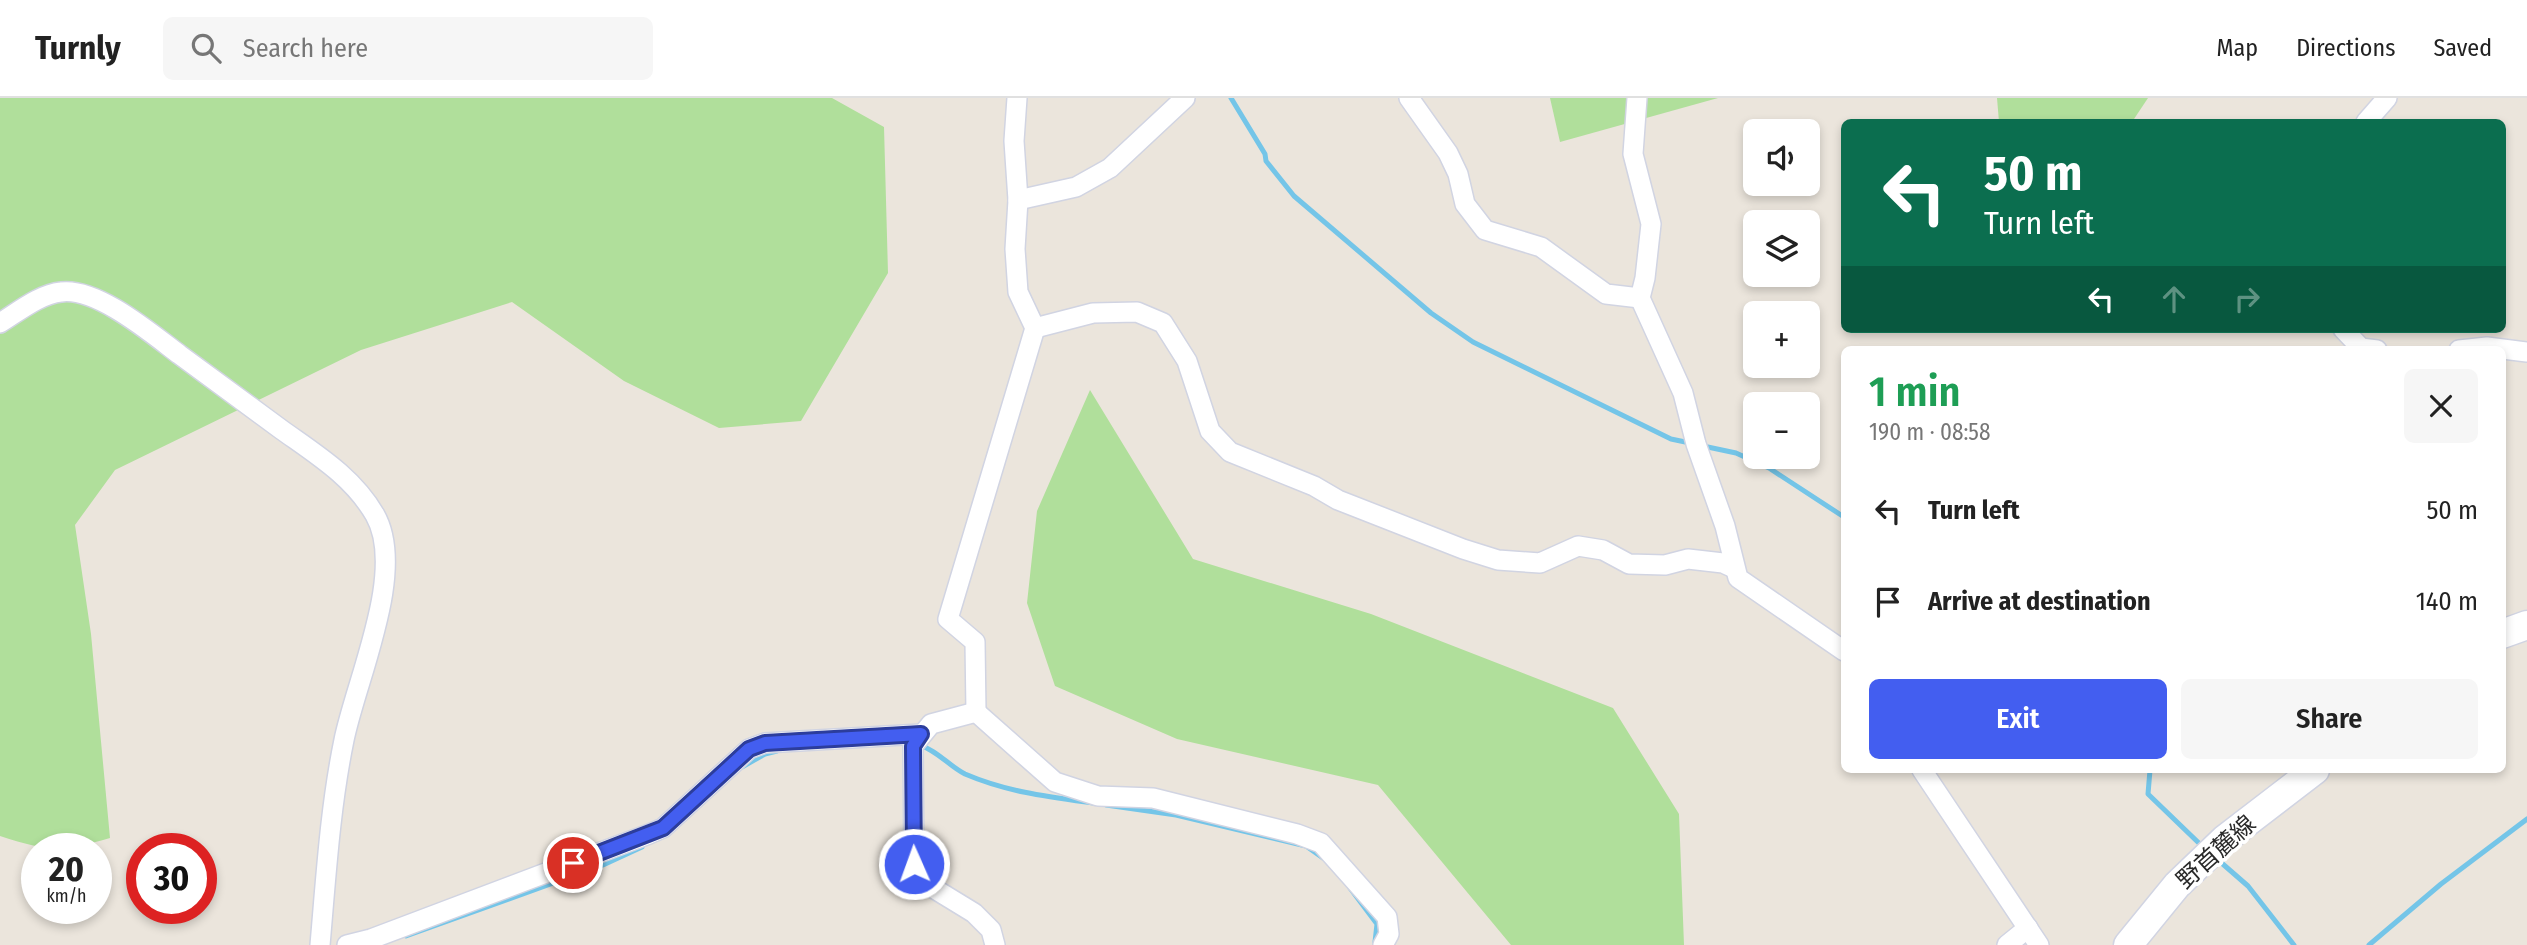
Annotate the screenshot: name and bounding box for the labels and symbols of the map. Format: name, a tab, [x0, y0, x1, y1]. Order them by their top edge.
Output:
street label: 野首麓線	[2171, 809, 2261, 895]
position arrow	[877, 827, 951, 901]
speed limit sign: 30	[126, 833, 217, 924]
pin	[543, 833, 603, 893]

